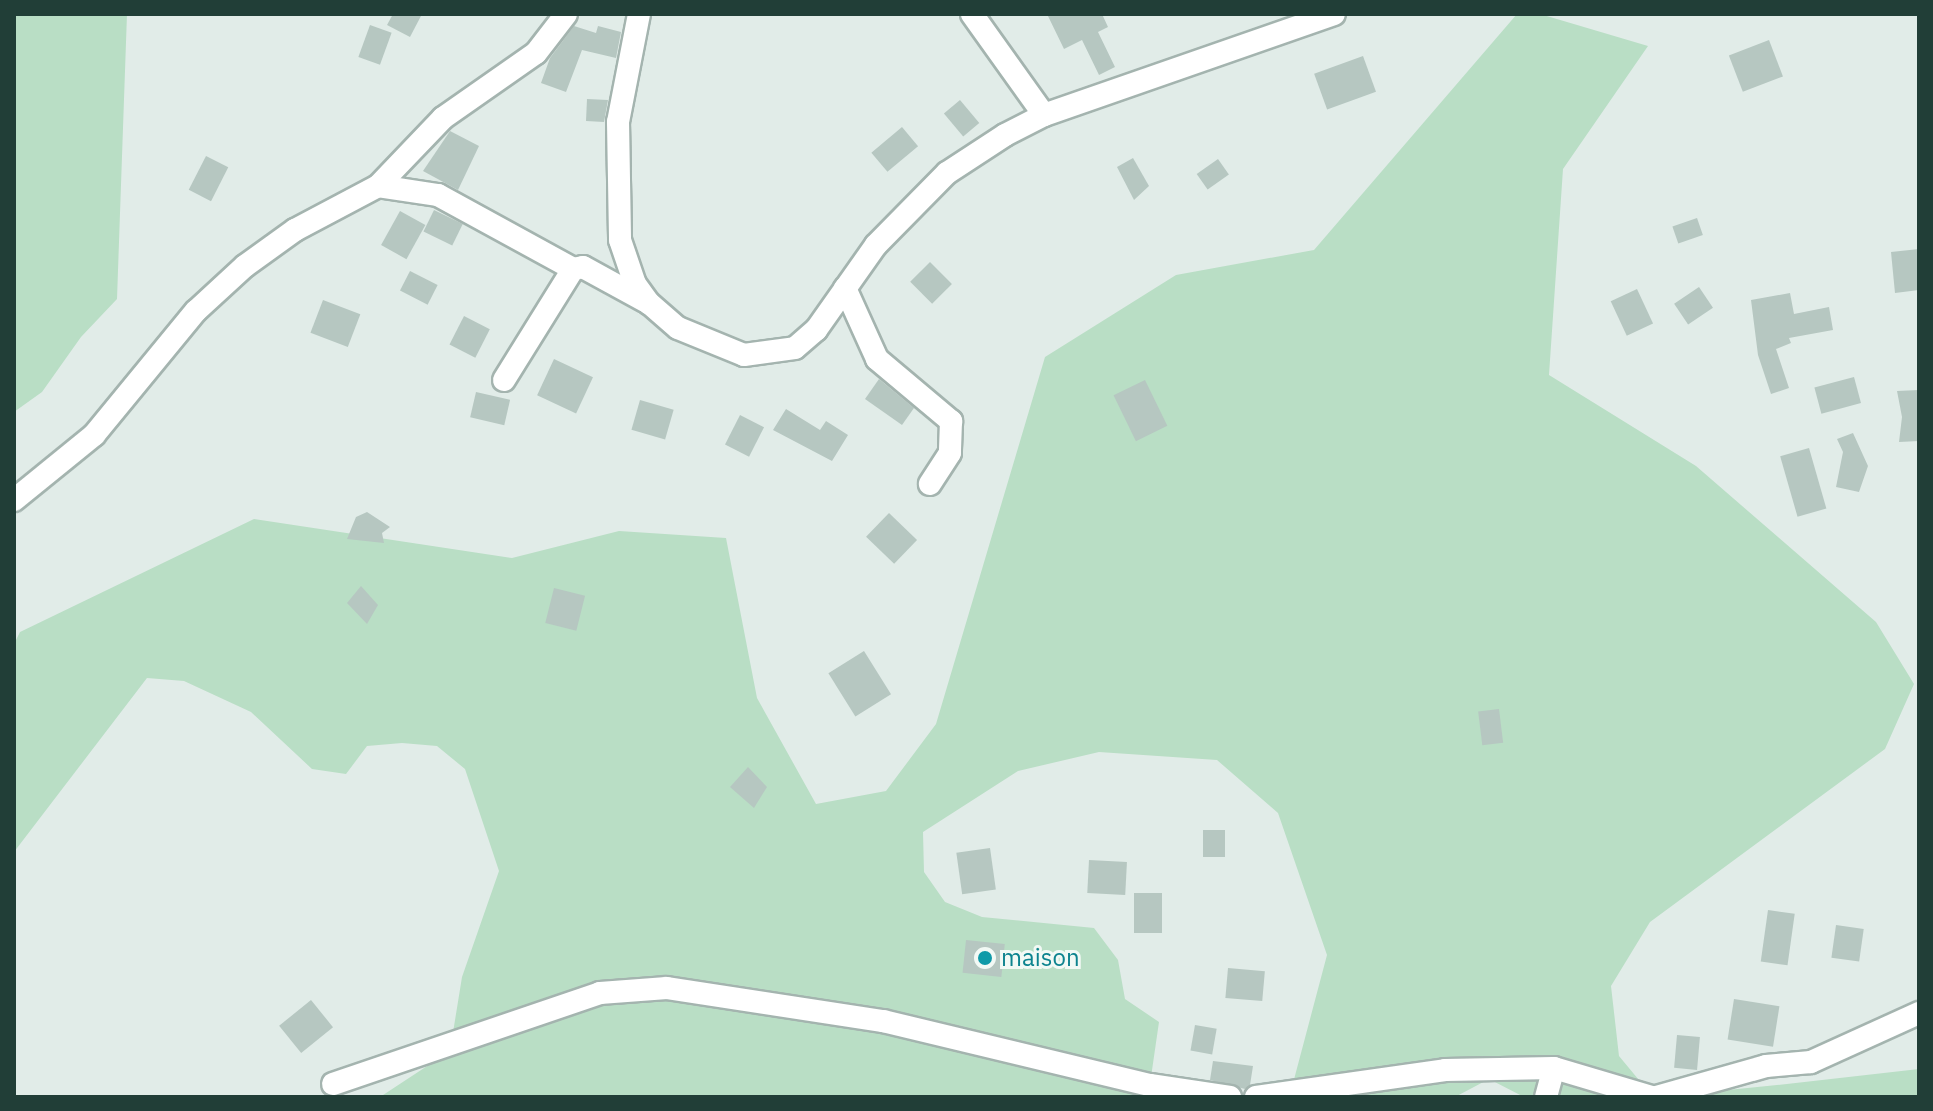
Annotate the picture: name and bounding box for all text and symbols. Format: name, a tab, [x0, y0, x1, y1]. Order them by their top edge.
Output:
place label: maison	[1001, 944, 1080, 972]
marker: maison	[976, 949, 994, 967]

